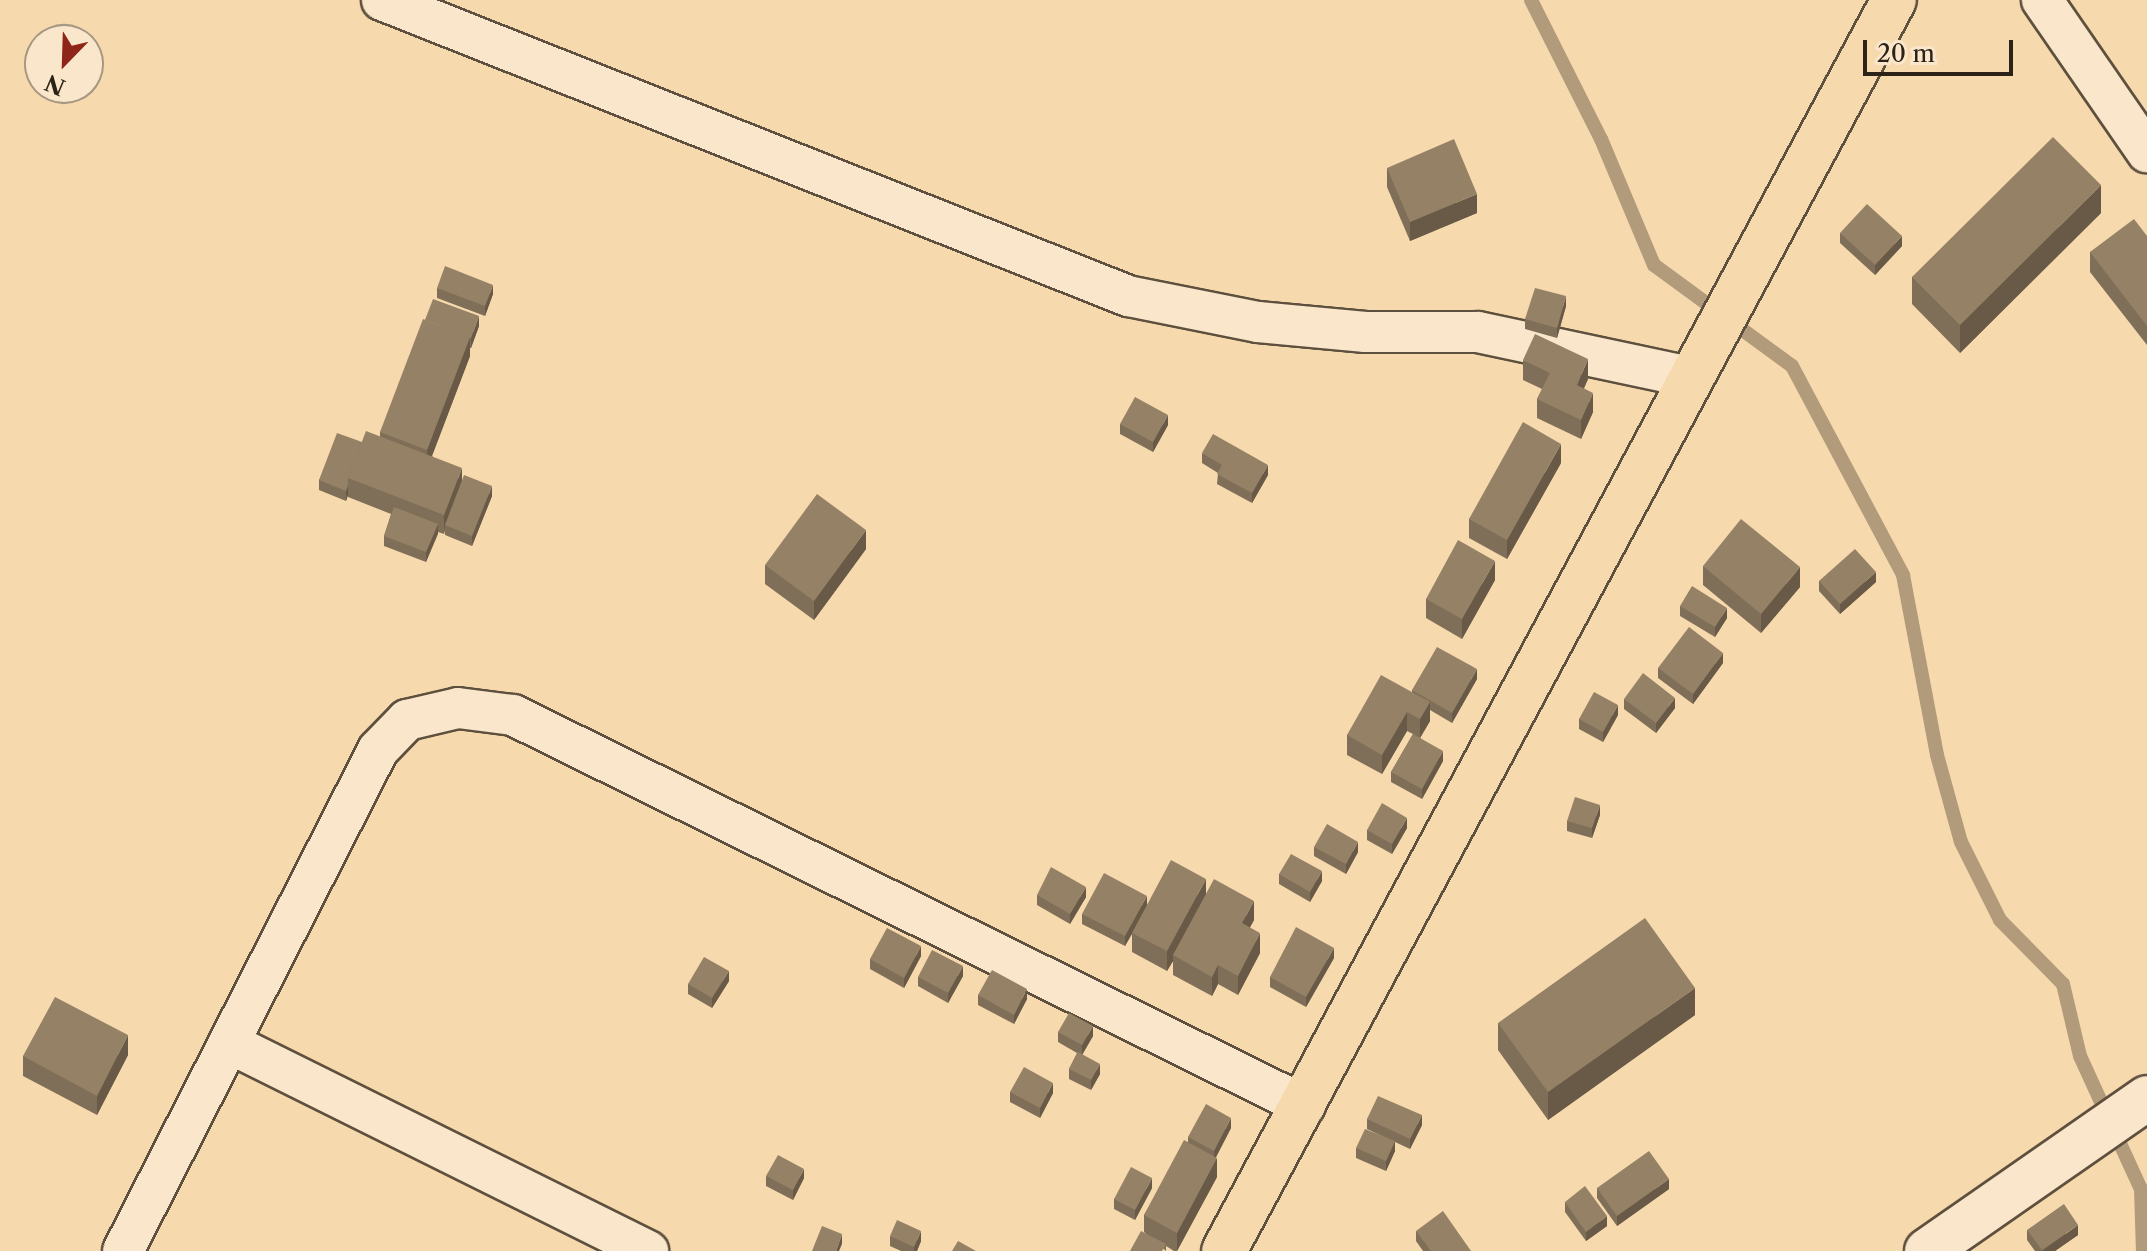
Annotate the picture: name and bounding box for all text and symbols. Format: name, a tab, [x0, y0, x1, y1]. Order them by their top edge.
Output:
north arrow	[24, 24, 104, 104]
scale bar	[1867, 24, 2017, 74]
text: 20 m	[1877, 39, 1935, 68]
text: N	[41, 69, 69, 101]

